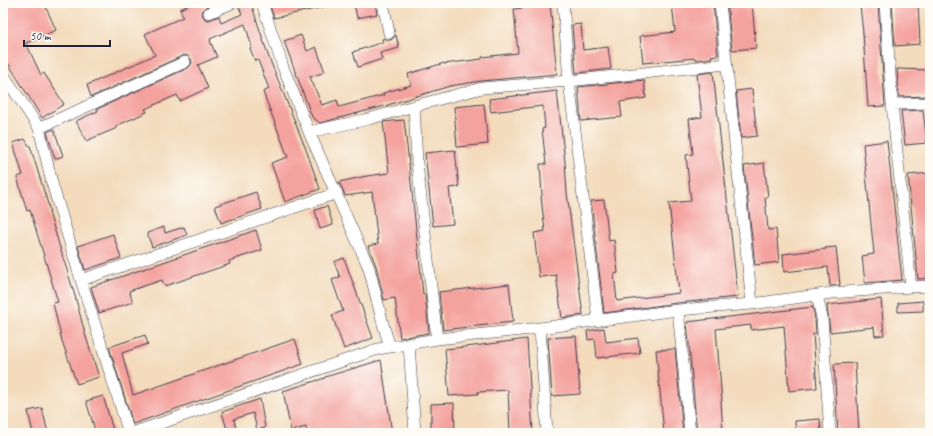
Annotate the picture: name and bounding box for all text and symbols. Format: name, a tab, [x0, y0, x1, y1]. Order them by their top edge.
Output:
scale bar	[24, 22, 110, 48]
text: 50 m	[30, 28, 52, 44]

